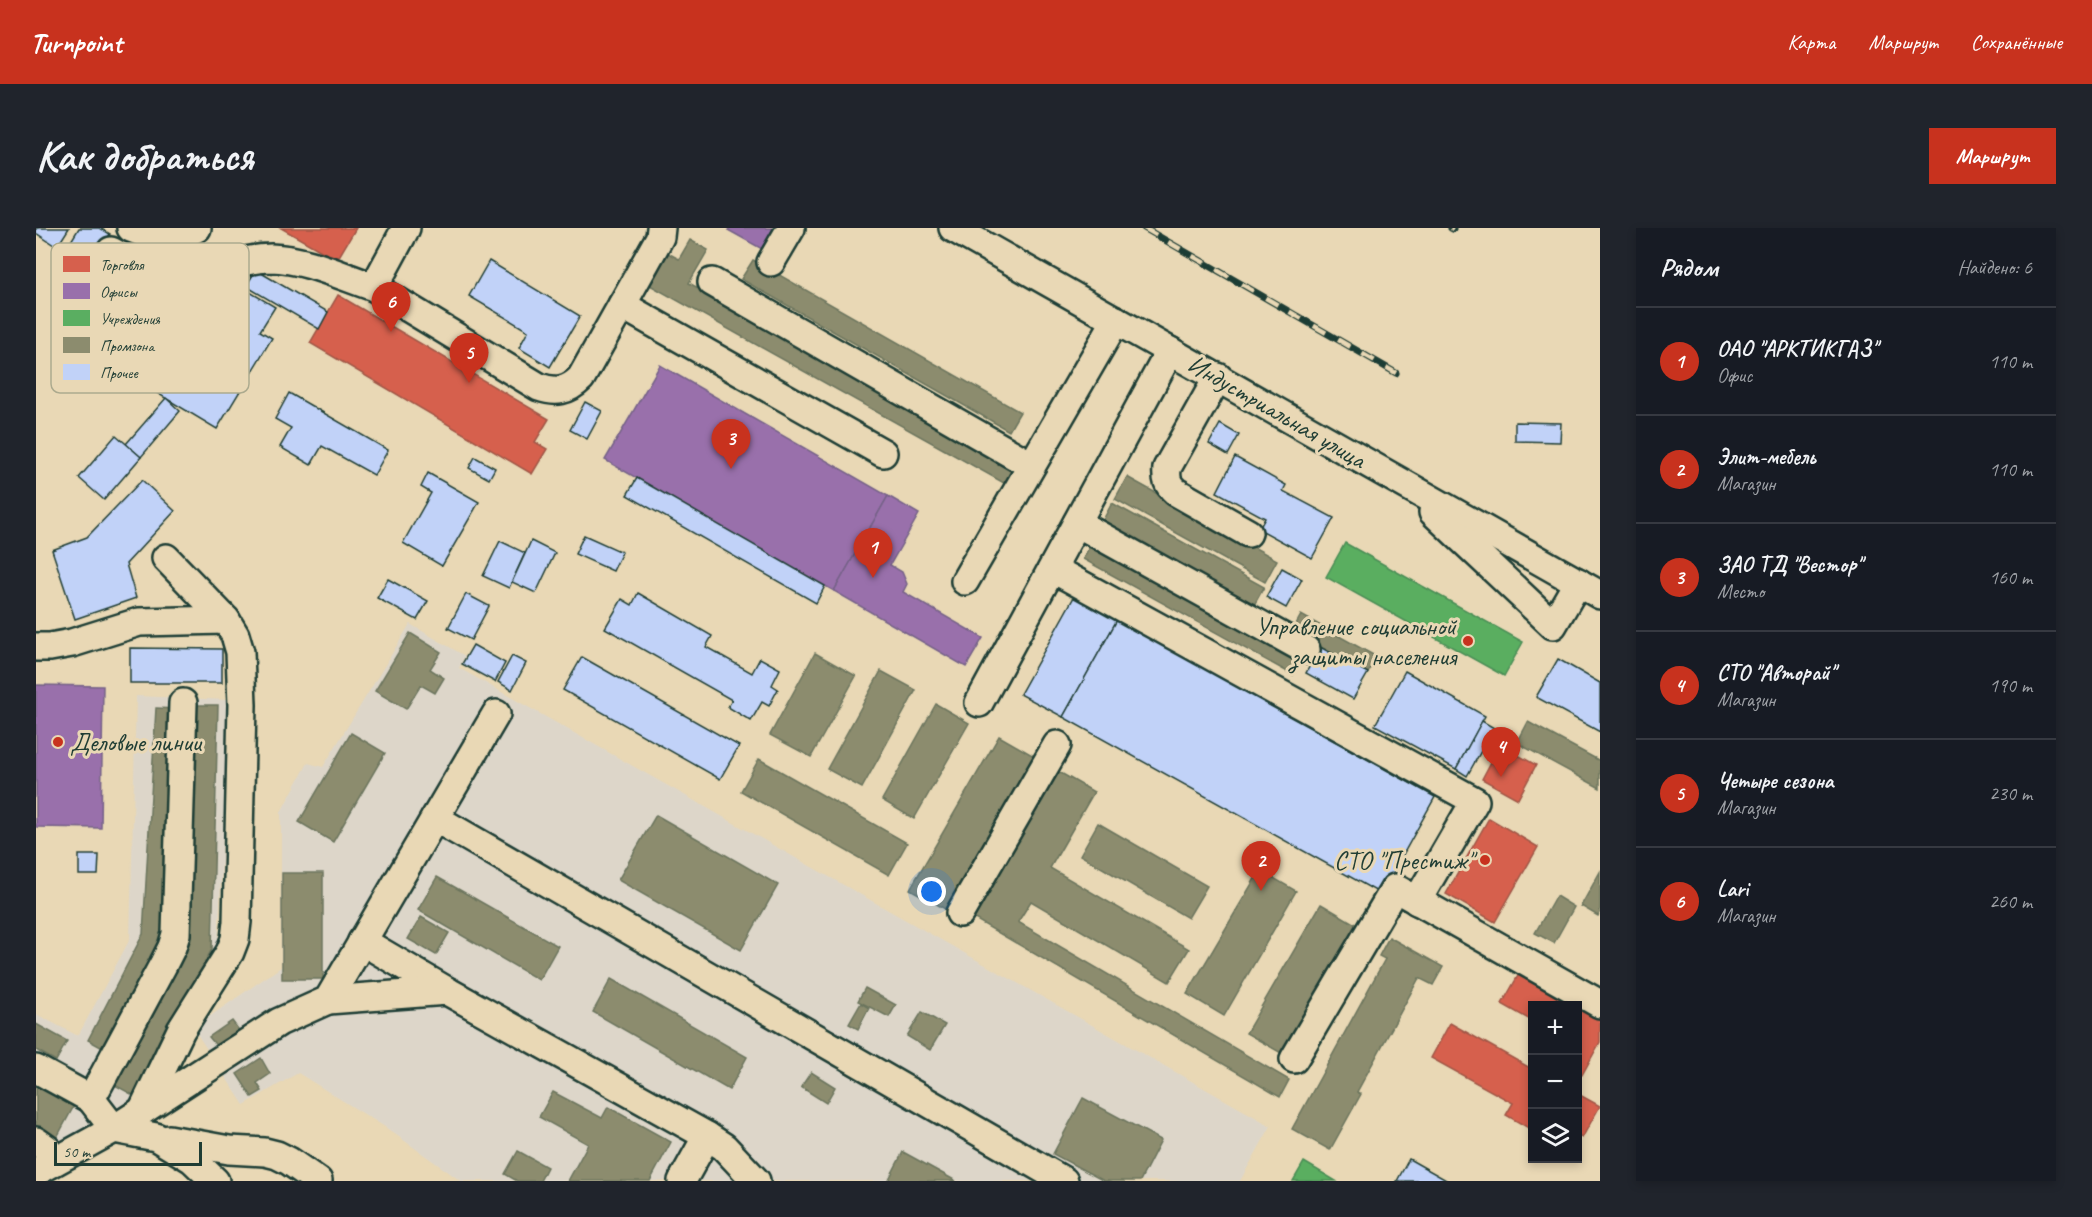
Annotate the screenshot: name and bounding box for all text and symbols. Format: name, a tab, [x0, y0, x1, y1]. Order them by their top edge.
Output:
text: Turnpoint	[30, 25, 122, 60]
text: Карта	[1787, 29, 1836, 55]
text: Маршрут	[1869, 29, 1938, 55]
text: Сохранённые	[1971, 29, 2062, 55]
button: Маршрут	[1929, 128, 2056, 184]
text: Как добраться	[36, 130, 253, 183]
legend	[51, 243, 249, 393]
text: Рядом	[1660, 251, 1718, 284]
text: Торговля	[100, 255, 145, 275]
text: Найдено: 6	[1957, 255, 2032, 280]
text: Офисы	[100, 282, 138, 302]
pin: 6	[372, 282, 410, 332]
text: Учреждения	[100, 309, 161, 329]
pin: 5	[450, 334, 488, 383]
text: ОАО "АРКТИКГАЗ"	[1717, 335, 1877, 363]
text: Промзона	[100, 336, 155, 356]
street label: Индустриальная улица	[1182, 347, 1373, 477]
text: 1	[1675, 349, 1684, 374]
text: 110 m	[1989, 349, 2032, 374]
text: Прочее	[100, 363, 139, 383]
text: Офис	[1717, 363, 1752, 388]
pin: 3	[712, 420, 750, 469]
text: Элит-мебель	[1717, 443, 1816, 471]
text: 2	[1675, 457, 1684, 482]
text: 110 m	[1989, 457, 2032, 482]
text: Магазин	[1717, 471, 1775, 496]
pin: 1	[854, 528, 892, 578]
text: ЗАО ТД "Вестор"	[1717, 551, 1862, 579]
text: 3	[1675, 565, 1684, 590]
text: 160 m	[1989, 565, 2032, 590]
text: Место	[1717, 579, 1764, 604]
place label: Управление социальной защиты населения	[1255, 610, 1458, 674]
marker: Управление социальной защиты населения	[1461, 634, 1475, 648]
text: СТО "Авторай"	[1717, 659, 1835, 687]
text: 4	[1675, 673, 1684, 698]
text: 190 m	[1989, 673, 2032, 698]
text: Магазин	[1717, 687, 1775, 712]
place label: Деловые линии	[70, 726, 202, 759]
pin: 4	[1482, 728, 1520, 777]
marker: Деловые линии	[51, 735, 65, 749]
text: Четыре сезона	[1717, 767, 1833, 795]
text: 5	[1675, 781, 1684, 806]
text: 230 m	[1989, 781, 2032, 806]
text: Магазин	[1717, 795, 1775, 820]
pin: 2	[1242, 842, 1280, 891]
place label: СТО "Престиж"	[1334, 844, 1478, 877]
marker: СТО "Престиж"	[1478, 853, 1492, 867]
text: Lari	[1717, 875, 1748, 903]
your location	[917, 877, 946, 906]
text: 6	[1675, 889, 1684, 914]
text: 260 m	[1989, 889, 2032, 914]
text: Магазин	[1717, 903, 1775, 928]
map controls	[1528, 1001, 1582, 1163]
button: +	[1528, 1001, 1582, 1055]
button: −	[1528, 1055, 1582, 1109]
button: layers	[1528, 1109, 1582, 1163]
scale bar	[54, 1139, 202, 1166]
text: 50 m	[63, 1142, 90, 1162]

